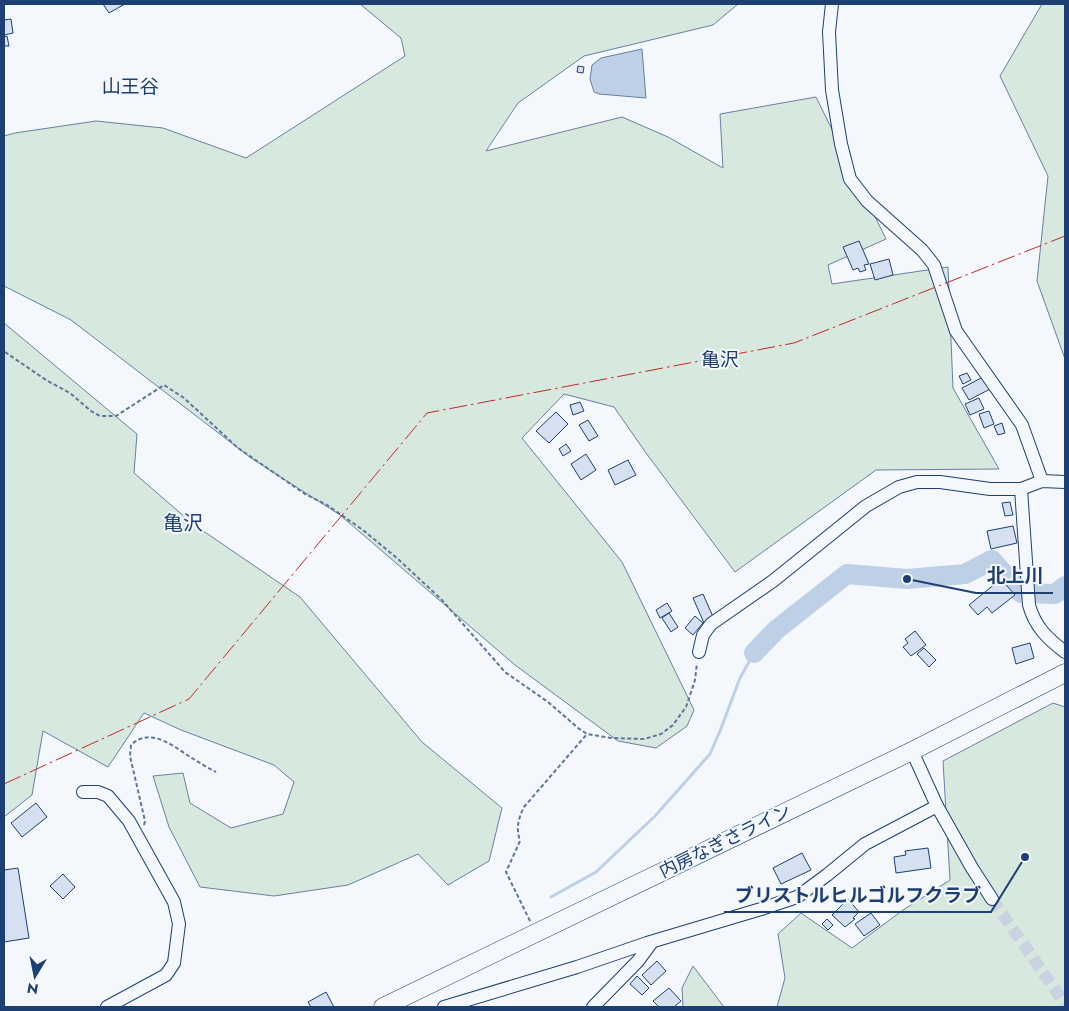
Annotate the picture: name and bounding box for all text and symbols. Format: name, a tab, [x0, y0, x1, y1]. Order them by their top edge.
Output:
district label: 山王谷	[101, 73, 159, 100]
district label: 亀沢	[701, 346, 739, 373]
district label: 亀沢	[163, 509, 203, 538]
callout: 北上川	[976, 559, 1053, 593]
text: 北上川	[986, 562, 1044, 589]
street label: 内房なぎさライン	[655, 798, 795, 884]
callout: ブリストルヒルゴルフクラブ	[724, 878, 991, 912]
text: ブリストルヒルゴルフクラブ	[735, 882, 981, 909]
north arrow	[10, 951, 60, 1001]
text: N	[26, 978, 40, 1000]

